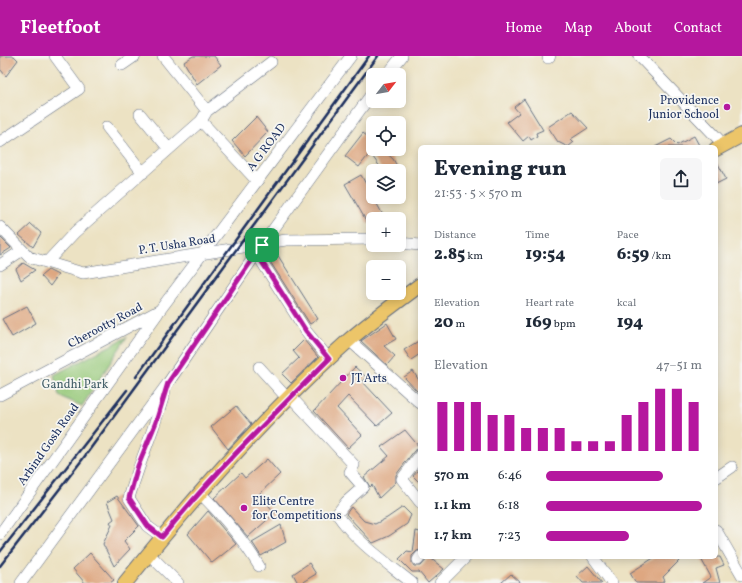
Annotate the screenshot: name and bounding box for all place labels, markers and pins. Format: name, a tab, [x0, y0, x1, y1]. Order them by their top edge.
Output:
place label: Providence Junior School	[649, 93, 719, 123]
marker: Providence Junior School	[722, 102, 732, 112]
pin	[245, 228, 279, 262]
place label: JT Arts	[351, 371, 387, 387]
marker: JT Arts	[338, 373, 348, 383]
place label: Elite Centre for Competitions	[252, 494, 342, 524]
marker: Elite Centre for Competitions	[239, 503, 249, 513]

